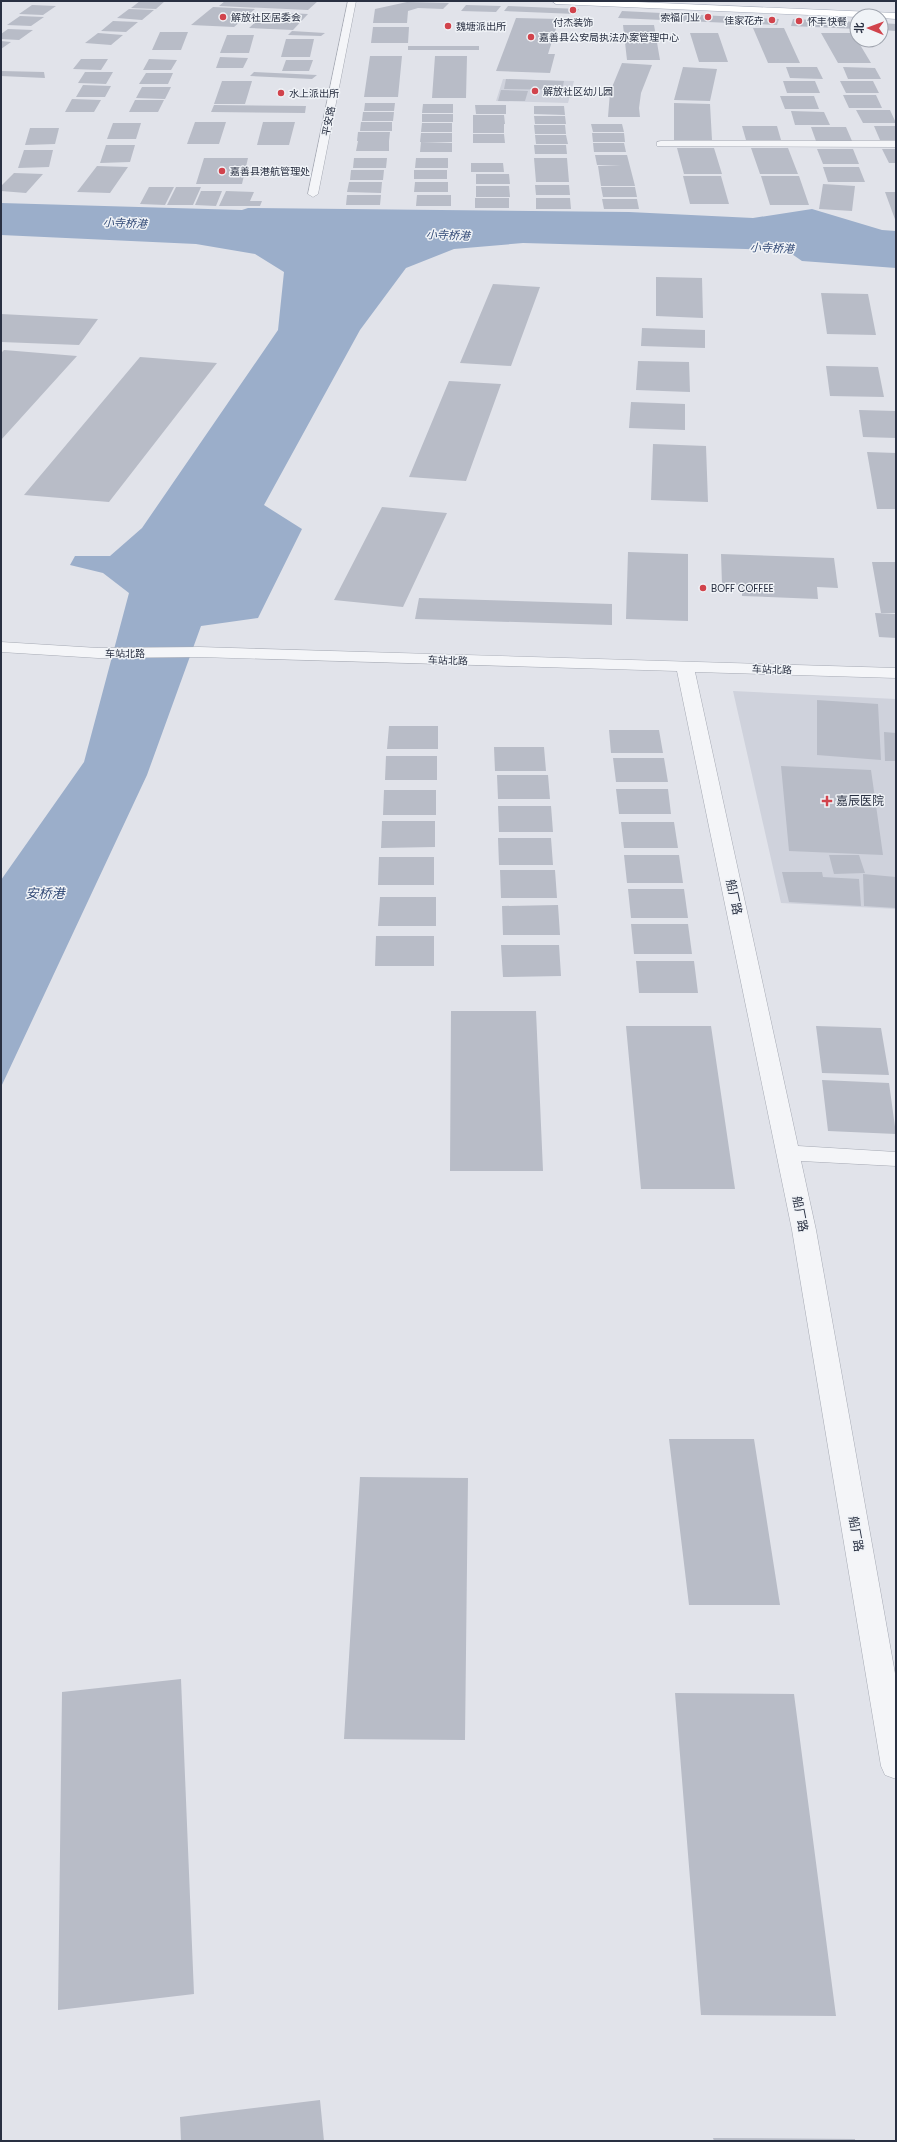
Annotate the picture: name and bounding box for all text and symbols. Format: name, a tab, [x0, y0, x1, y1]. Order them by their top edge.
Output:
marker: 付杰装饰	[568, 5, 578, 15]
north arrow	[849, 8, 889, 48]
place label: 解放社区居委会	[231, 10, 301, 25]
place label: 索福门业	[660, 10, 700, 25]
marker: 解放社区居委会	[218, 12, 228, 22]
marker: 索福门业	[703, 12, 713, 22]
place label: 佳家花卉	[724, 13, 764, 28]
place label: 怀丰快餐	[807, 14, 847, 29]
place label: 付杰装饰	[553, 15, 593, 30]
marker: 佳家花卉	[767, 15, 777, 25]
marker: 怀丰快餐	[794, 16, 804, 26]
place label: 魏塘派出所	[456, 19, 506, 34]
marker: 魏塘派出所	[443, 21, 453, 31]
text: 北	[851, 22, 867, 33]
place label: 嘉善县公安局执法办案管理中心	[539, 30, 679, 45]
marker: 嘉善县公安局执法办案管理中心	[526, 32, 536, 42]
place label: 解放社区幼儿园	[543, 84, 613, 99]
place label: 水上派出所	[289, 86, 339, 101]
marker: 解放社区幼儿园	[530, 86, 540, 96]
marker: 水上派出所	[276, 88, 286, 98]
street label: 平安路	[318, 105, 339, 137]
place label: 嘉善县港航管理处	[230, 164, 310, 179]
marker: 嘉善县港航管理处	[217, 166, 227, 176]
water label: 小寺桥港	[103, 214, 149, 232]
water label: 小寺桥港	[426, 226, 472, 244]
water label: 小寺桥港	[750, 239, 796, 257]
place label: BOFF COFFEE	[711, 581, 774, 596]
marker: BOFF COFFEE	[698, 583, 708, 593]
street label: 车站北路	[105, 646, 145, 661]
street label: 车站北路	[428, 652, 468, 669]
street label: 车站北路	[752, 661, 792, 678]
place label: 嘉辰医院	[836, 792, 884, 809]
marker: 嘉辰医院	[821, 795, 833, 807]
street label: 船厂路	[722, 878, 747, 916]
water label: 安桥港	[25, 884, 66, 903]
street label: 船厂路	[789, 1195, 812, 1233]
street label: 船厂路	[845, 1515, 868, 1553]

